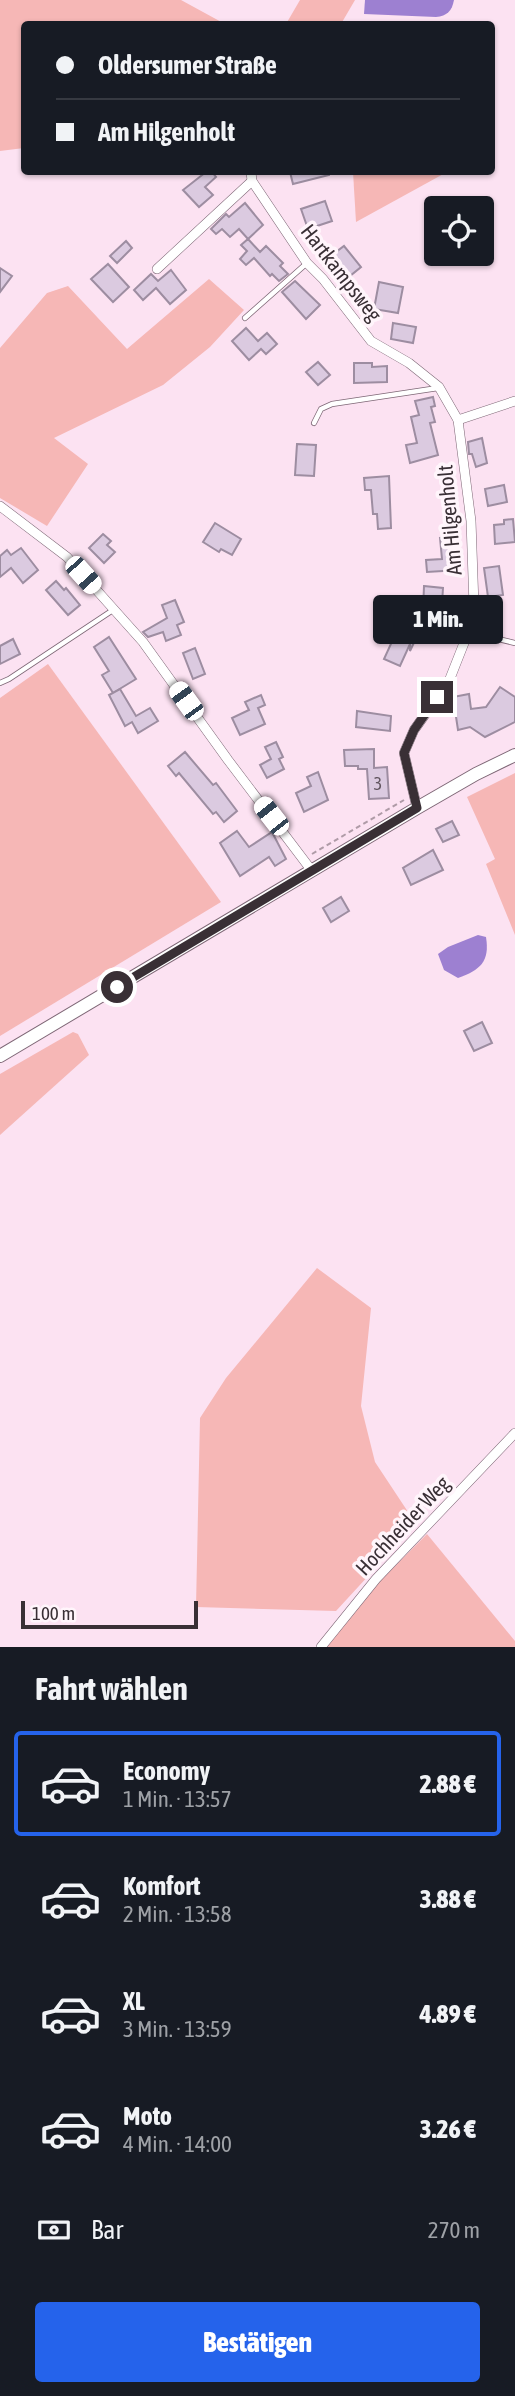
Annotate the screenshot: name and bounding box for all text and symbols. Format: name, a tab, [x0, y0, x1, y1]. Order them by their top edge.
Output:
text: Oldersumer Straße	[98, 50, 277, 80]
text: Am Hilgenholt	[98, 117, 235, 147]
map controls	[424, 196, 494, 266]
button: locate	[424, 196, 494, 266]
street label: Hartkampsweg	[297, 219, 387, 326]
street label: Am Hilgenholt	[432, 464, 466, 576]
car	[62, 552, 105, 598]
callout: 1 Min.	[372, 596, 502, 644]
text: 1 Min.	[413, 606, 463, 632]
car	[166, 678, 207, 724]
route end	[421, 681, 453, 713]
house number: 3	[374, 773, 382, 794]
car	[250, 793, 293, 839]
route start	[101, 971, 133, 1003]
street label: Hochheider Weg	[350, 1471, 454, 1580]
scale bar	[21, 1598, 198, 1630]
text: 100 m	[32, 1602, 75, 1624]
text: Fahrt wählen	[35, 1670, 188, 1707]
icon: car	[39, 1752, 102, 1815]
text: Economy	[123, 1756, 210, 1786]
text: 2.88 €	[419, 1769, 476, 1799]
text: 1 Min. · 13:57	[123, 1786, 231, 1812]
icon: car	[39, 1867, 102, 1930]
text: Komfort	[123, 1871, 200, 1901]
text: 3.88 €	[419, 1884, 476, 1914]
text: 2 Min. · 13:58	[123, 1901, 231, 1927]
icon: car	[39, 1982, 102, 2045]
text: XL	[123, 1986, 145, 2016]
text: 4.89 €	[419, 1999, 476, 2029]
text: 3 Min. · 13:59	[123, 2016, 231, 2042]
icon: car	[39, 2097, 102, 2160]
text: Moto	[123, 2101, 172, 2131]
text: 3.26 €	[419, 2114, 476, 2144]
text: 4 Min. · 14:00	[123, 2131, 232, 2157]
icon: cash	[35, 2211, 73, 2249]
text: Bar	[91, 2215, 123, 2245]
text: 270 m	[428, 2217, 480, 2243]
button: Bestätigen	[35, 2302, 480, 2382]

